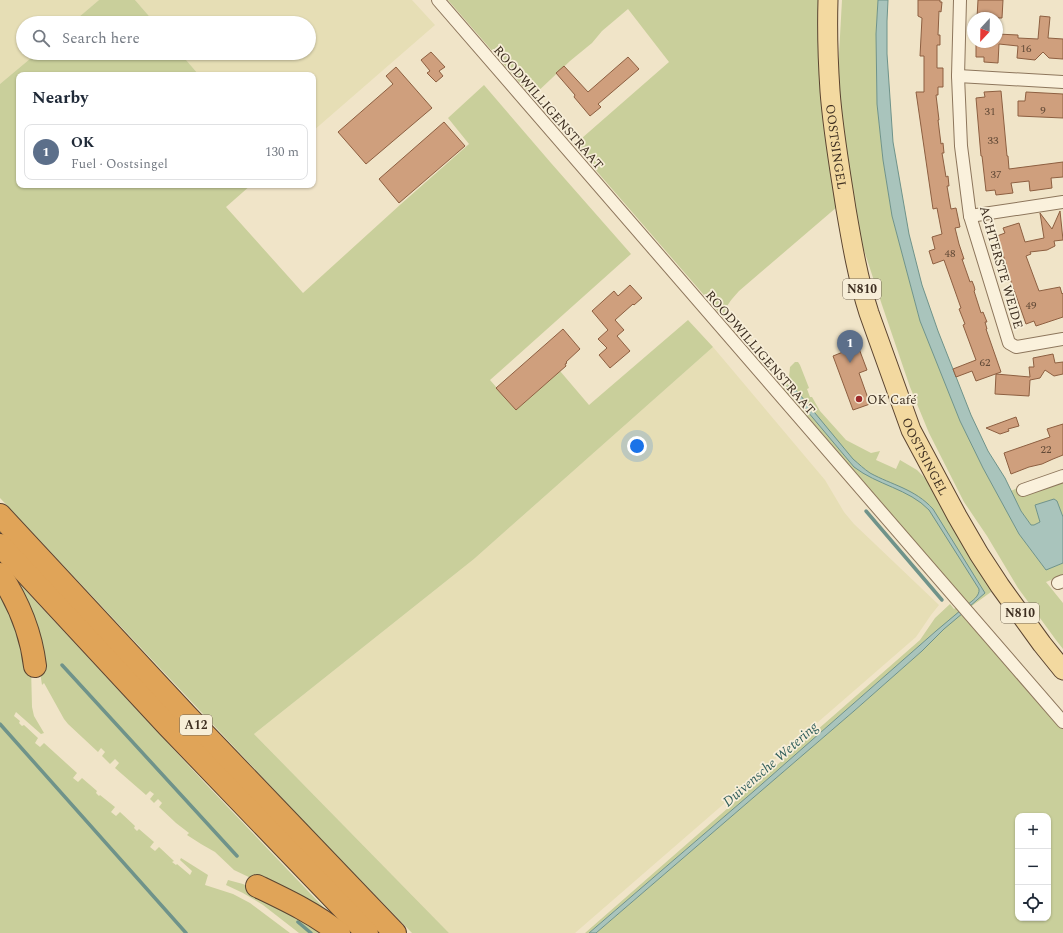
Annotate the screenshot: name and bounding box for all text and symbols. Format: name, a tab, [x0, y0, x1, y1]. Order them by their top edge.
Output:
north arrow	[967, 12, 1003, 48]
search box	[16, 16, 316, 60]
icon: search	[30, 27, 52, 49]
text: Search here	[62, 27, 140, 50]
house number: 16	[1021, 40, 1032, 57]
street label: ROODWILLIGENSTRAAT	[488, 41, 608, 175]
text: Nearby	[32, 85, 88, 111]
house number: 9	[1040, 102, 1046, 119]
street label: OOSTSINGEL	[820, 103, 852, 191]
house number: 31	[985, 103, 996, 120]
text: OK	[71, 131, 94, 154]
house number: 33	[988, 132, 999, 149]
text: 1	[42, 142, 50, 162]
text: 130 m	[265, 142, 299, 162]
text: Fuel · Oostsingel	[71, 154, 168, 174]
house number: 37	[991, 166, 1002, 183]
street label: ACHTERSTE WEIDE	[974, 203, 1028, 331]
house number: 48	[945, 245, 956, 262]
road number: N810	[843, 279, 881, 299]
street label: ROODWILLIGENSTRAAT	[700, 286, 820, 420]
house number: 49	[1026, 297, 1037, 314]
pin: 1	[837, 330, 863, 363]
house number: 62	[980, 354, 991, 371]
place label: OK Café	[867, 390, 917, 410]
marker: OK Café	[854, 394, 864, 404]
street label: OOSTSINGEL	[896, 415, 953, 499]
your location	[627, 436, 647, 456]
house number: 22	[1041, 441, 1052, 458]
road number: N810	[1001, 603, 1039, 623]
road number: A12	[180, 715, 212, 735]
water label: Duivensche Wetering	[718, 716, 823, 812]
map controls	[1015, 813, 1051, 921]
button: +	[1015, 813, 1051, 849]
button: −	[1015, 849, 1051, 885]
button: locate	[1015, 885, 1051, 921]

